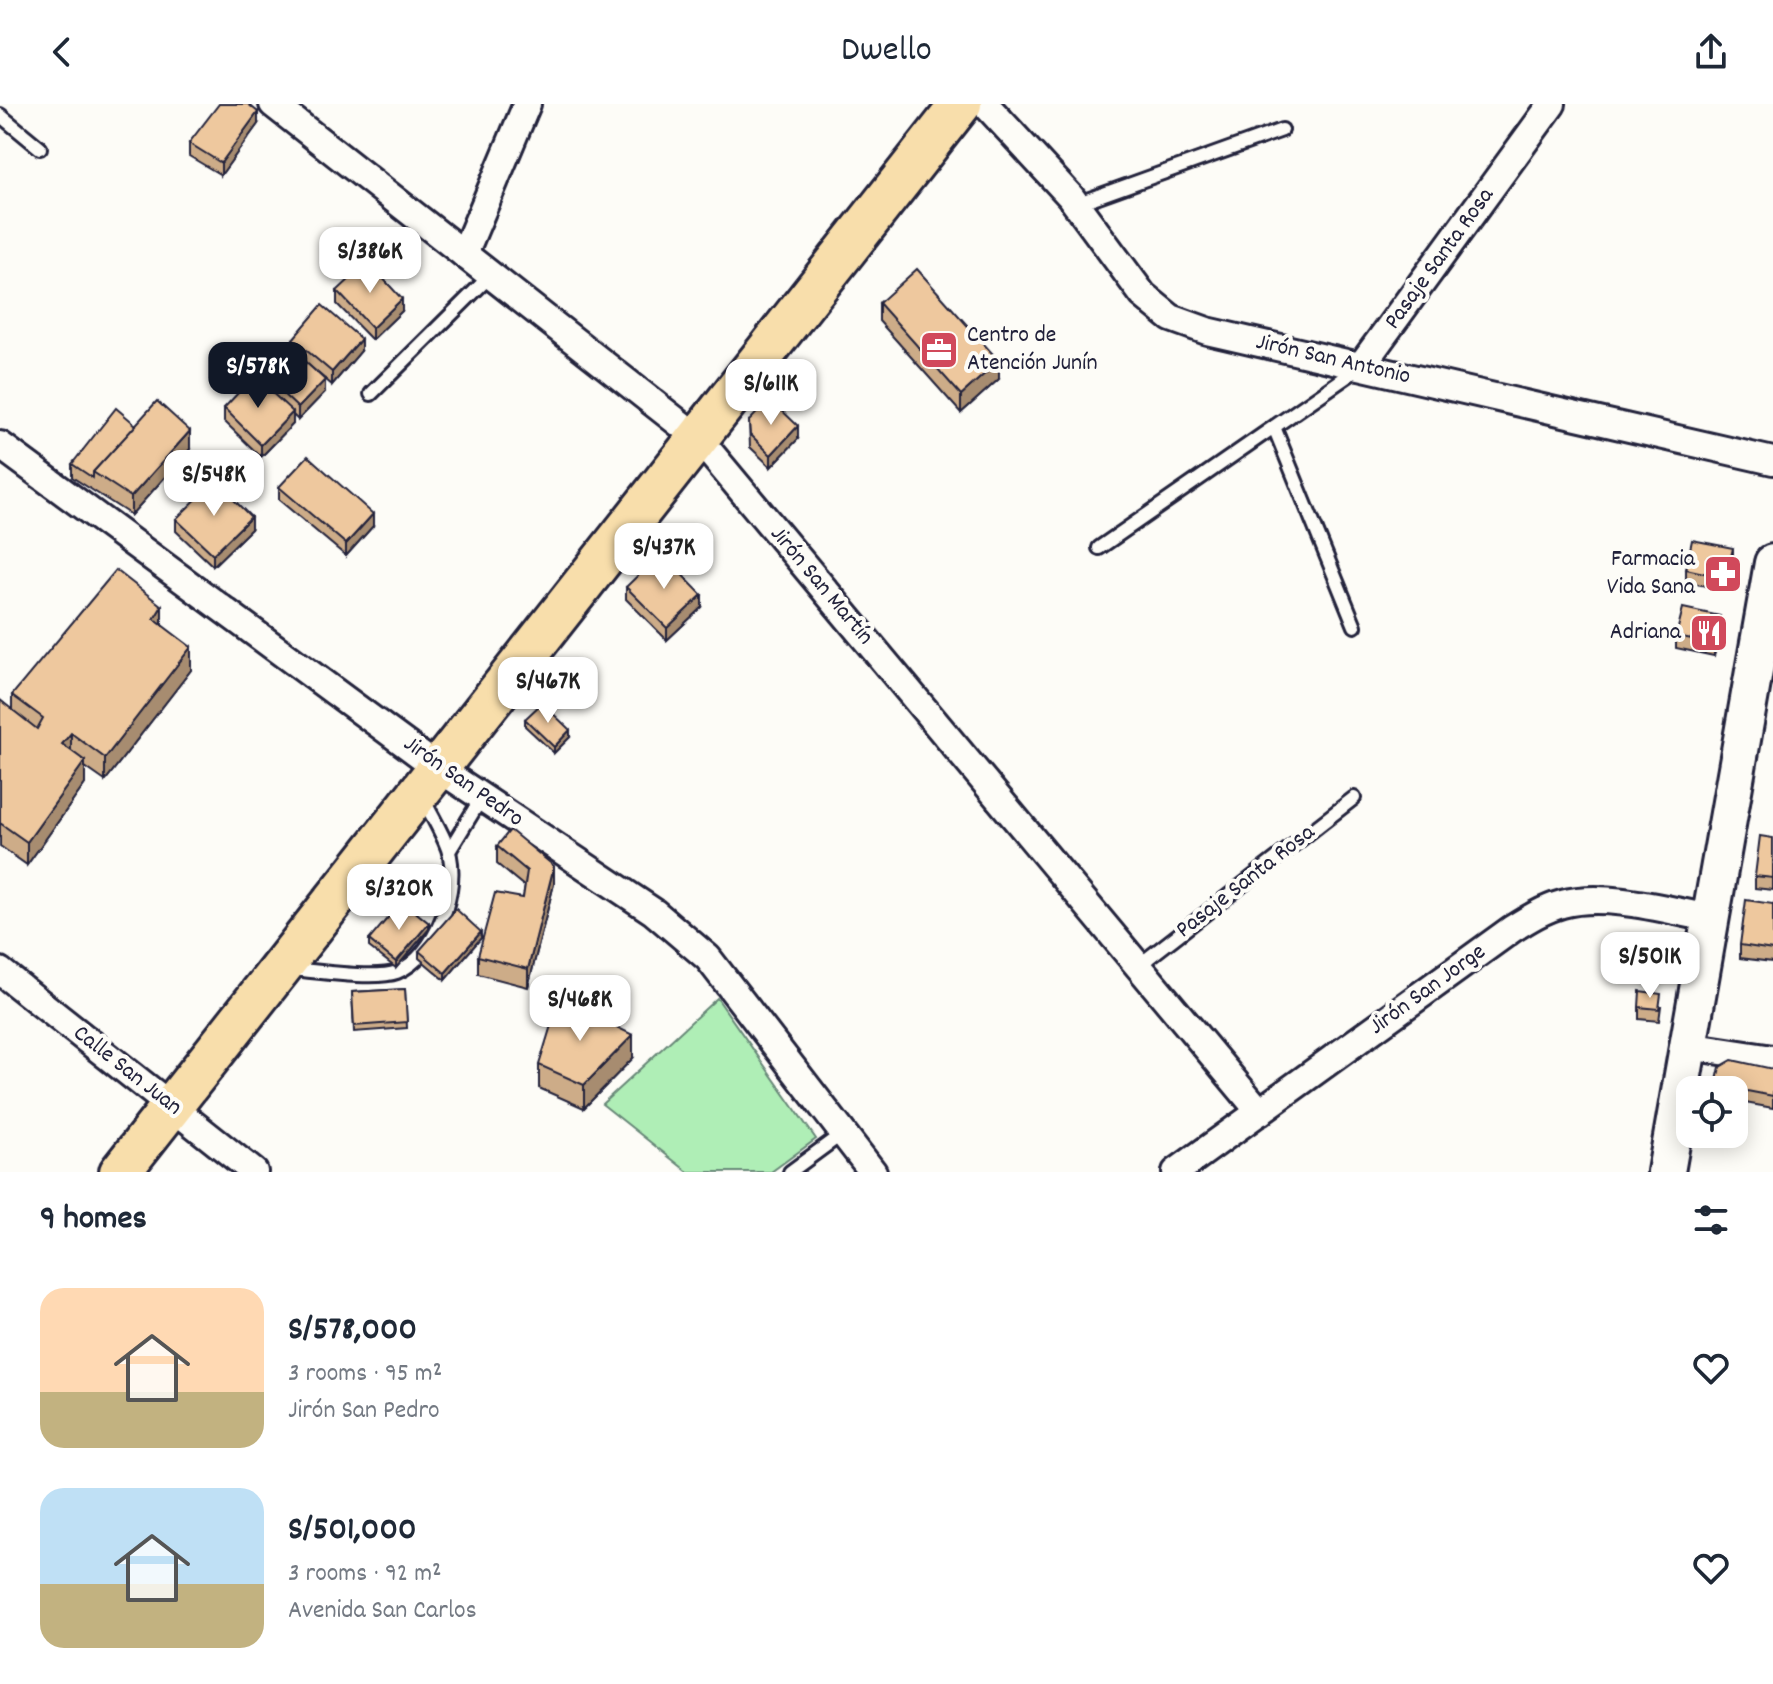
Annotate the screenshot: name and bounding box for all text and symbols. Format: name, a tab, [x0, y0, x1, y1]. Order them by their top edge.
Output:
text: Dwello	[841, 26, 932, 78]
icon: back	[40, 30, 84, 74]
icon: share	[1689, 30, 1733, 74]
street label: Pasaje Santa Rosa	[1377, 180, 1504, 337]
pin: S/386K	[305, 227, 435, 295]
text: S/386K	[337, 234, 403, 271]
place label: Centro de Atención Junín	[967, 319, 1098, 381]
street label: Jirón San Antonio	[1252, 326, 1414, 394]
office icon: Centro de Atención Junín	[918, 329, 960, 371]
pin: S/578K	[193, 342, 323, 410]
text: S/578K	[226, 349, 290, 386]
pin: S/611K	[706, 359, 836, 427]
text: S/611K	[743, 366, 799, 403]
pin: S/548K	[149, 450, 279, 518]
text: S/548K	[182, 457, 246, 494]
street label: Jirón San Martín	[761, 519, 881, 653]
pin: S/437K	[599, 523, 729, 591]
text: S/437K	[632, 530, 696, 567]
place label: Farmacia Vida Sana	[1607, 543, 1696, 605]
pharmacy icon: Farmacia Vida Sana	[1702, 553, 1744, 595]
restaurant icon: Adriana	[1688, 612, 1730, 654]
place label: Adriana	[1610, 616, 1682, 650]
pin: S/467K	[483, 657, 613, 725]
text: S/467K	[516, 664, 580, 701]
street label: Jirón San Pedro	[396, 728, 530, 836]
street label: Pasaje Santa Rosa	[1169, 816, 1323, 947]
pin: S/320K	[334, 864, 464, 932]
text: S/320K	[365, 871, 433, 908]
pin: S/501K	[1585, 932, 1715, 1000]
street label: Jirón San Jorge	[1363, 936, 1493, 1044]
text: S/501K	[1619, 939, 1681, 976]
pin: S/468K	[515, 975, 645, 1043]
text: S/468K	[548, 982, 612, 1019]
street label: Calle San Juan	[65, 1017, 189, 1125]
map controls	[1676, 1076, 1748, 1148]
button: locate	[1676, 1076, 1748, 1148]
text: 9 homes	[40, 1196, 147, 1245]
icon: filters	[1689, 1198, 1733, 1242]
text: S/578,000	[288, 1307, 417, 1356]
icon: home	[104, 1320, 200, 1416]
icon: heart	[1689, 1346, 1733, 1390]
text: 3 rooms · 95 m²	[288, 1356, 442, 1393]
text: Jirón San Pedro	[288, 1393, 440, 1430]
text: S/501,000	[288, 1507, 416, 1556]
icon: home	[104, 1520, 200, 1616]
icon: heart	[1689, 1546, 1733, 1590]
text: 3 rooms · 92 m²	[288, 1556, 442, 1593]
text: Avenida San Carlos	[288, 1593, 477, 1630]

